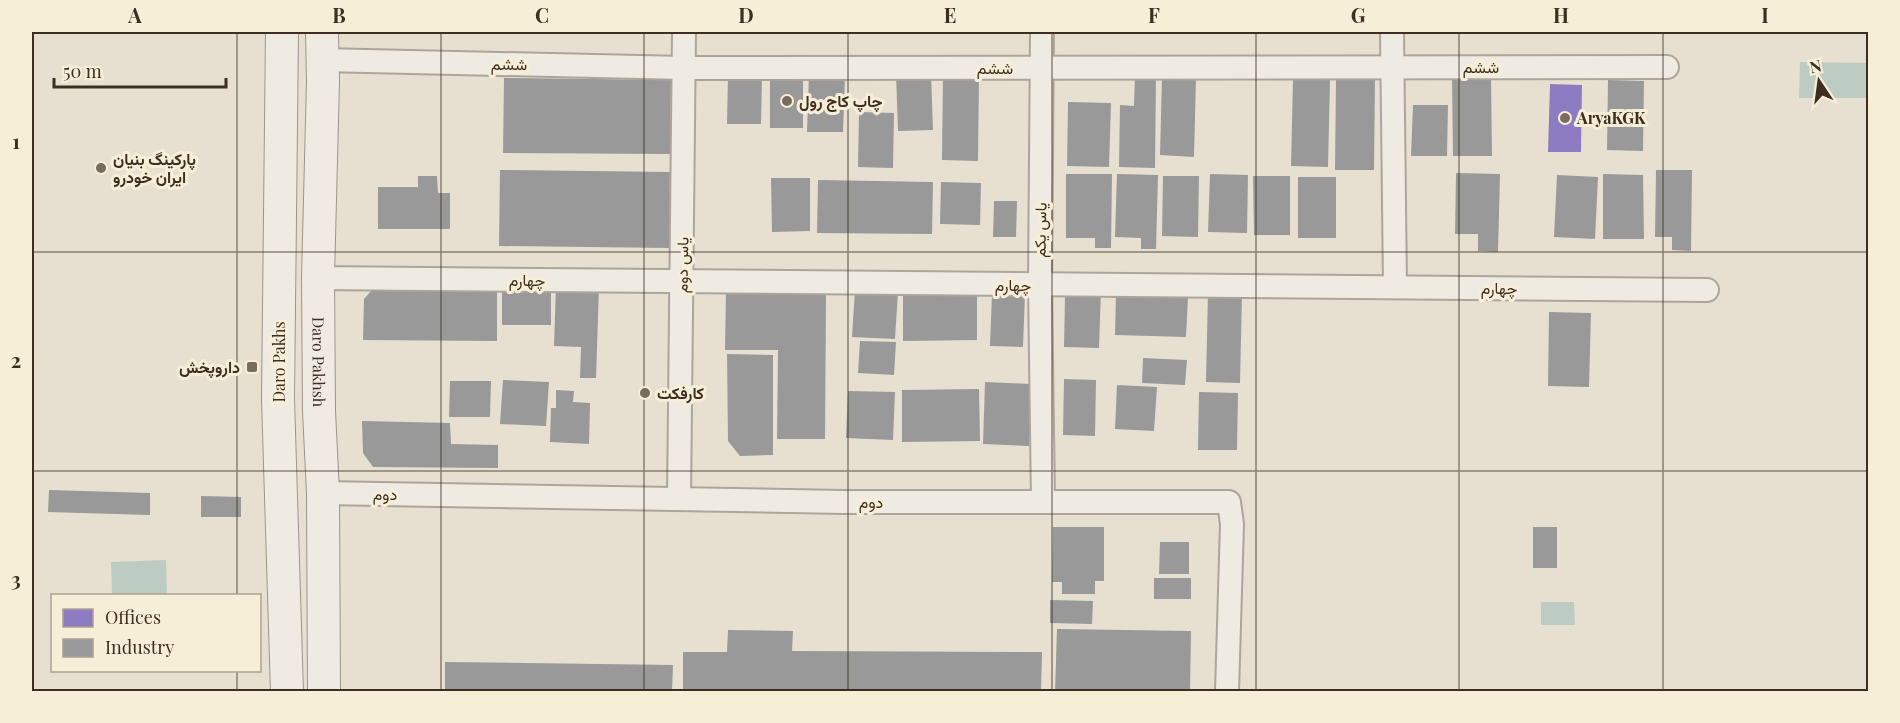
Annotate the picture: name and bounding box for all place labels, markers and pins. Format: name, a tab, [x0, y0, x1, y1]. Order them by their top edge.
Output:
place label: چاپ کاج رول	[799, 90, 882, 113]
marker: چاپ کاج رول	[780, 94, 794, 108]
place label: AryaKGK	[1576, 107, 1646, 128]
marker: AryaKGK	[1558, 111, 1572, 125]
place label: پارکینگ بنیان ایران خودرو	[113, 148, 196, 188]
marker: پارکینگ بنیان ایران خودرو	[94, 161, 108, 175]
place label: داروپخش	[179, 356, 240, 379]
marker: داروپخش	[245, 360, 259, 374]
place label: کارفکت	[657, 382, 704, 404]
marker: کارفکت	[638, 386, 652, 400]

